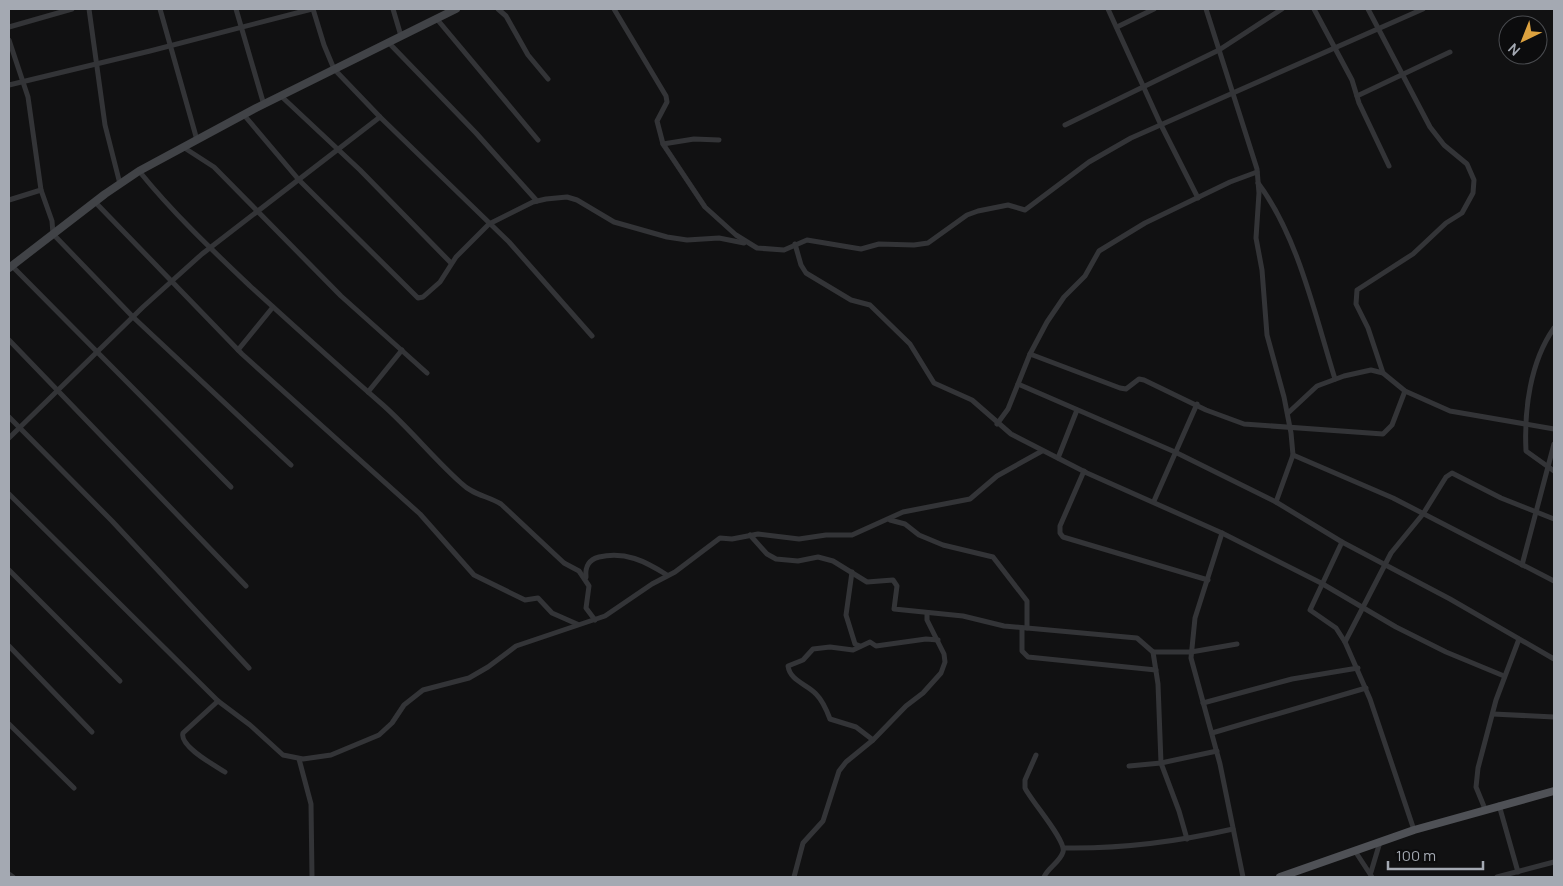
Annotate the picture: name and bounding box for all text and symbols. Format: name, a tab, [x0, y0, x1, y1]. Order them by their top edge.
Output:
north arrow	[1498, 15, 1548, 65]
text: N	[1504, 39, 1524, 60]
scale bar	[1388, 838, 1483, 870]
text: 100 m	[1396, 845, 1436, 866]

